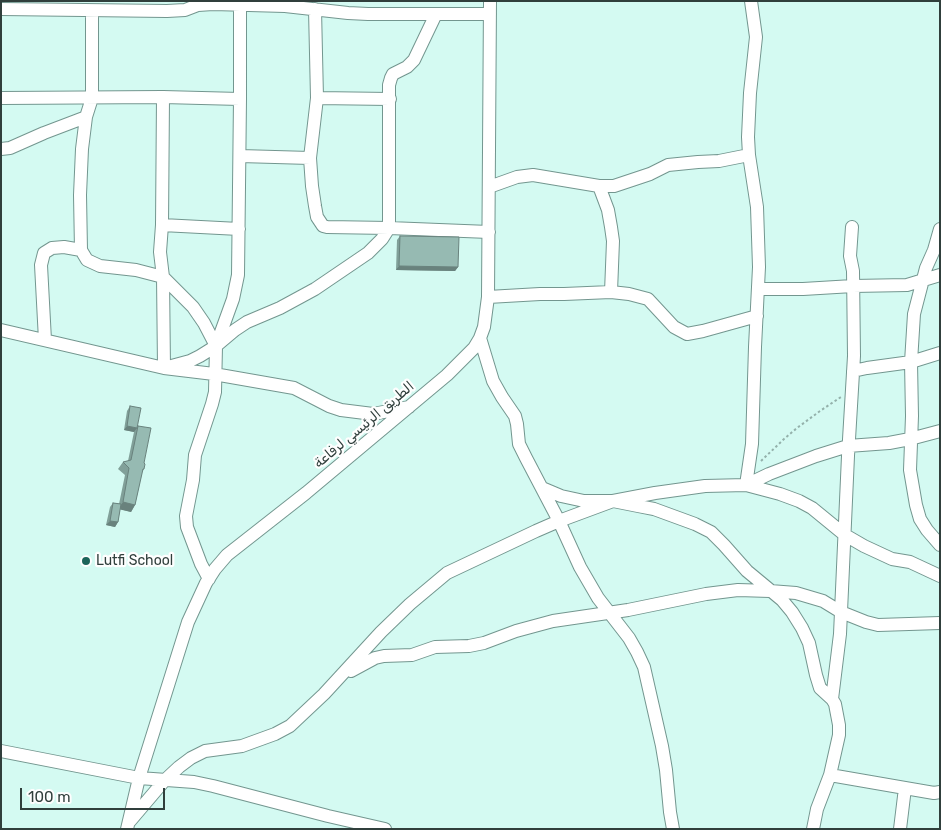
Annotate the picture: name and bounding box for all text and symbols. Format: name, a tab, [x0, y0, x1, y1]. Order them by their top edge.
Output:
street label: الطريق الرئيسي لرفاعة	[310, 378, 418, 472]
place label: Lutfi School	[96, 553, 173, 569]
marker: Lutfi School	[80, 555, 92, 567]
scale bar	[22, 778, 168, 810]
text: 100 m	[28, 788, 70, 806]

